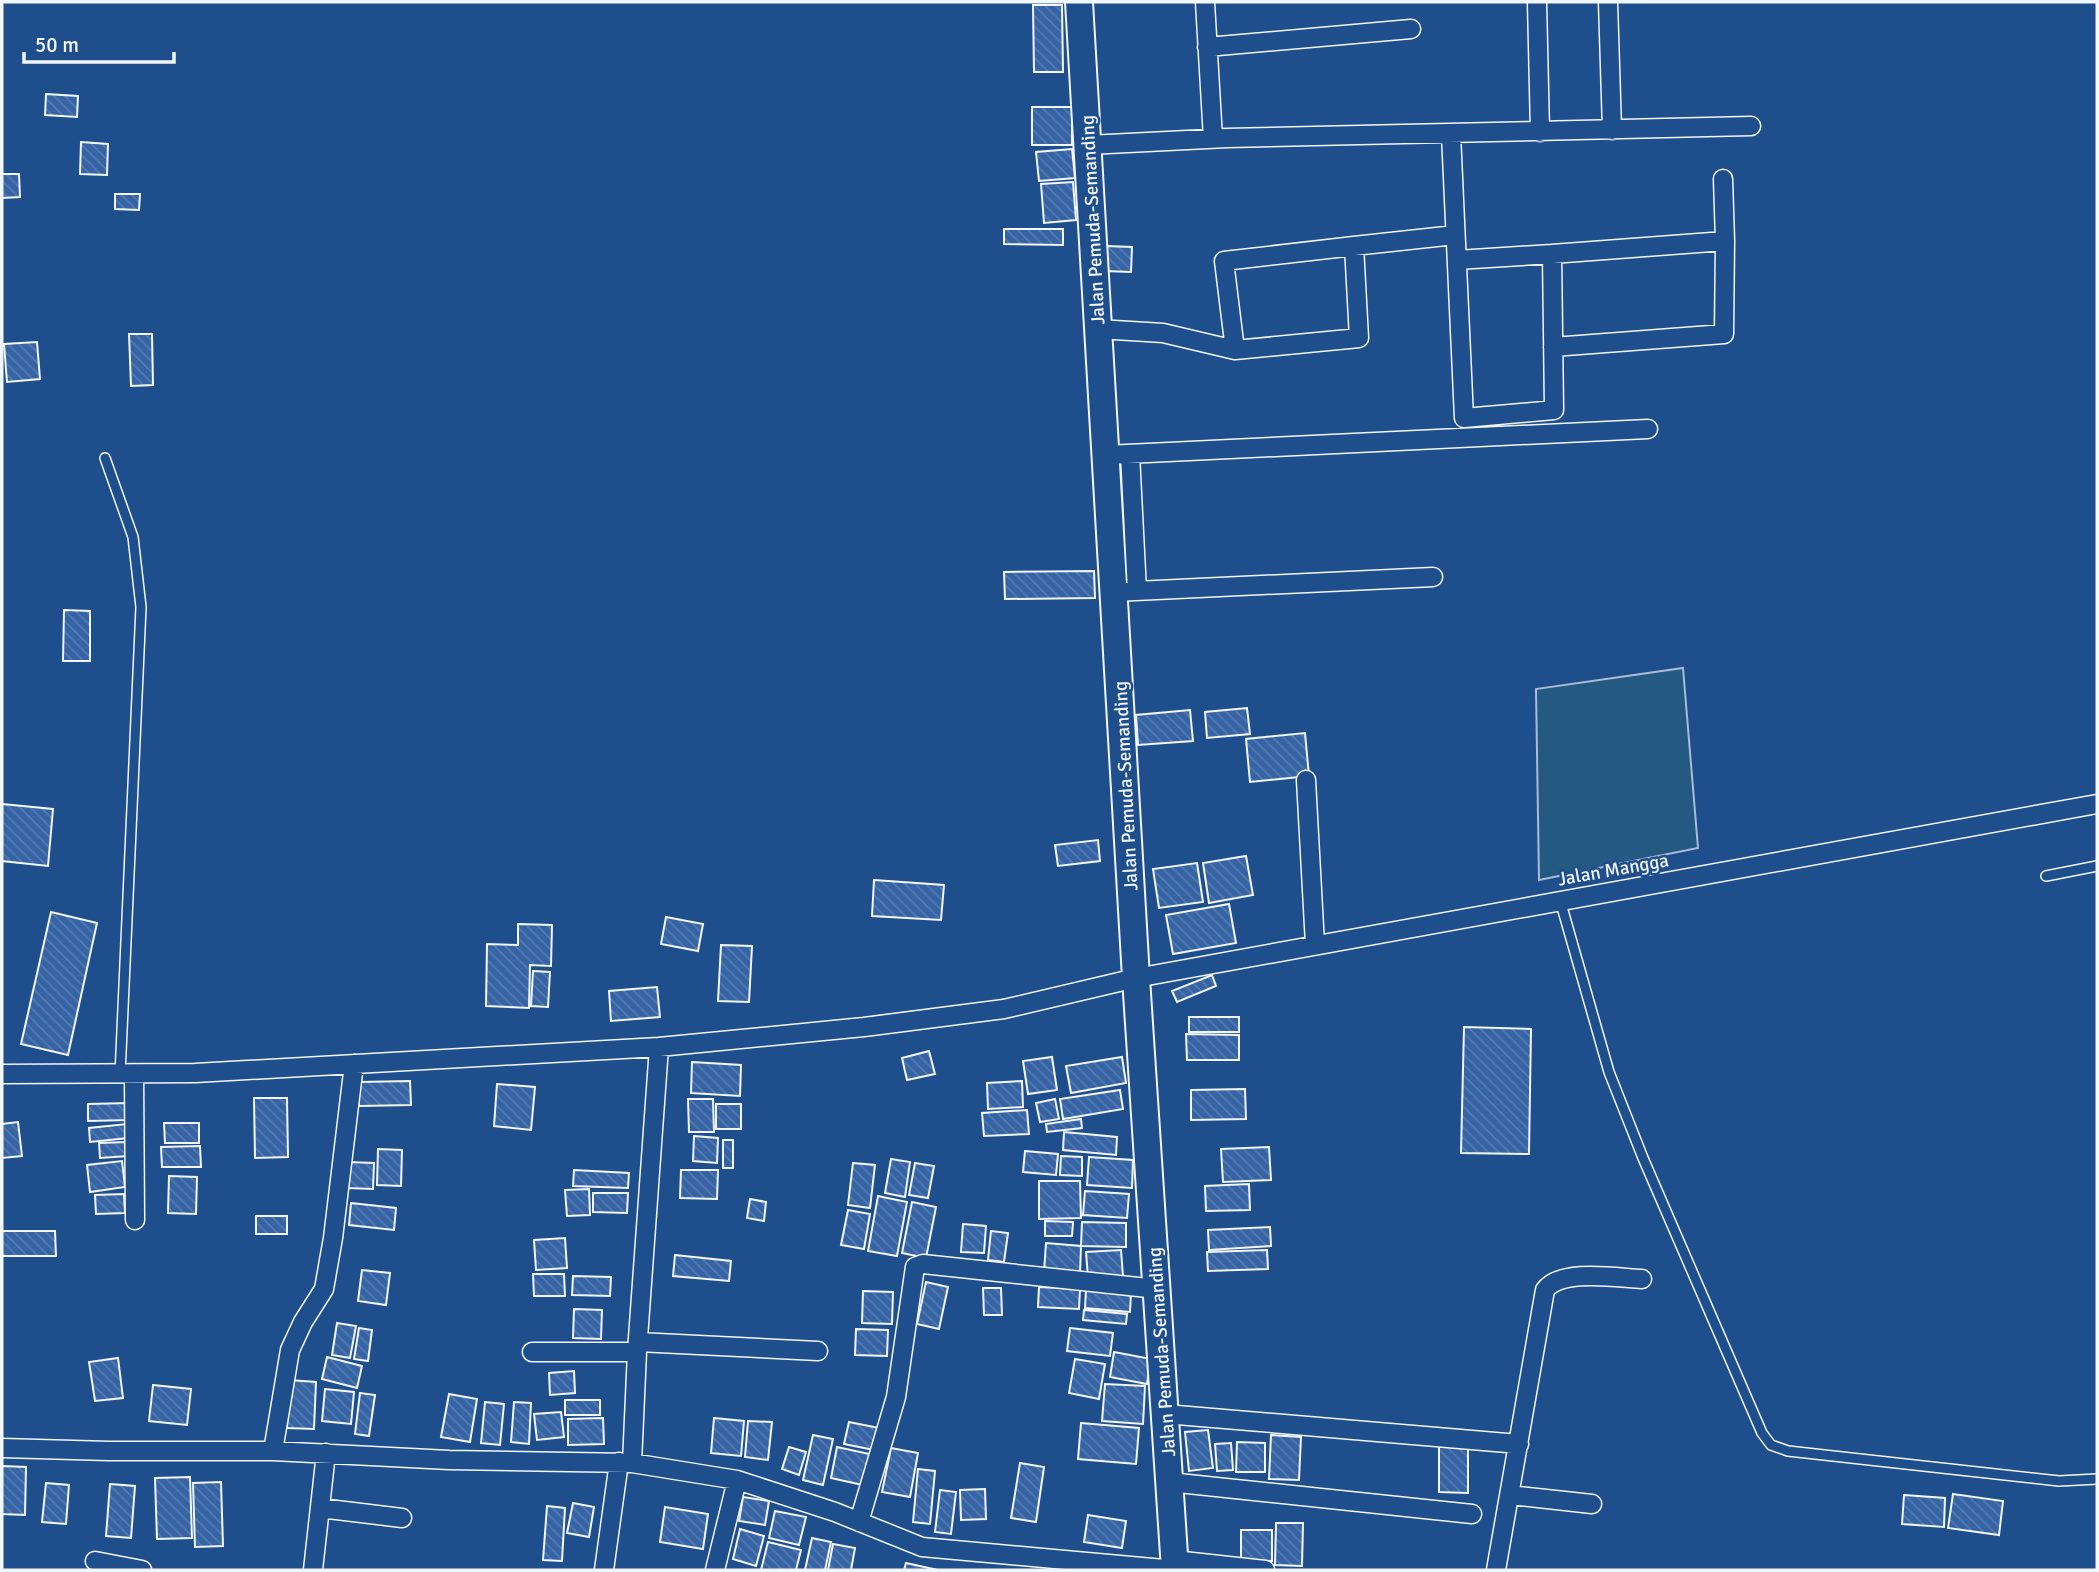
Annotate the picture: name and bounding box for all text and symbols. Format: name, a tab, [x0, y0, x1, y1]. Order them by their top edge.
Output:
scale bar	[24, 21, 175, 65]
text: 50 m	[35, 32, 79, 58]
street label: Jalan Pemuda-Semanding	[1076, 115, 1110, 325]
street label: Jalan Pemuda-Semanding	[1109, 681, 1143, 891]
street label: Jalan Mangga	[1556, 848, 1671, 892]
street label: Jalan Pemuda-Semanding	[1143, 1246, 1181, 1457]

